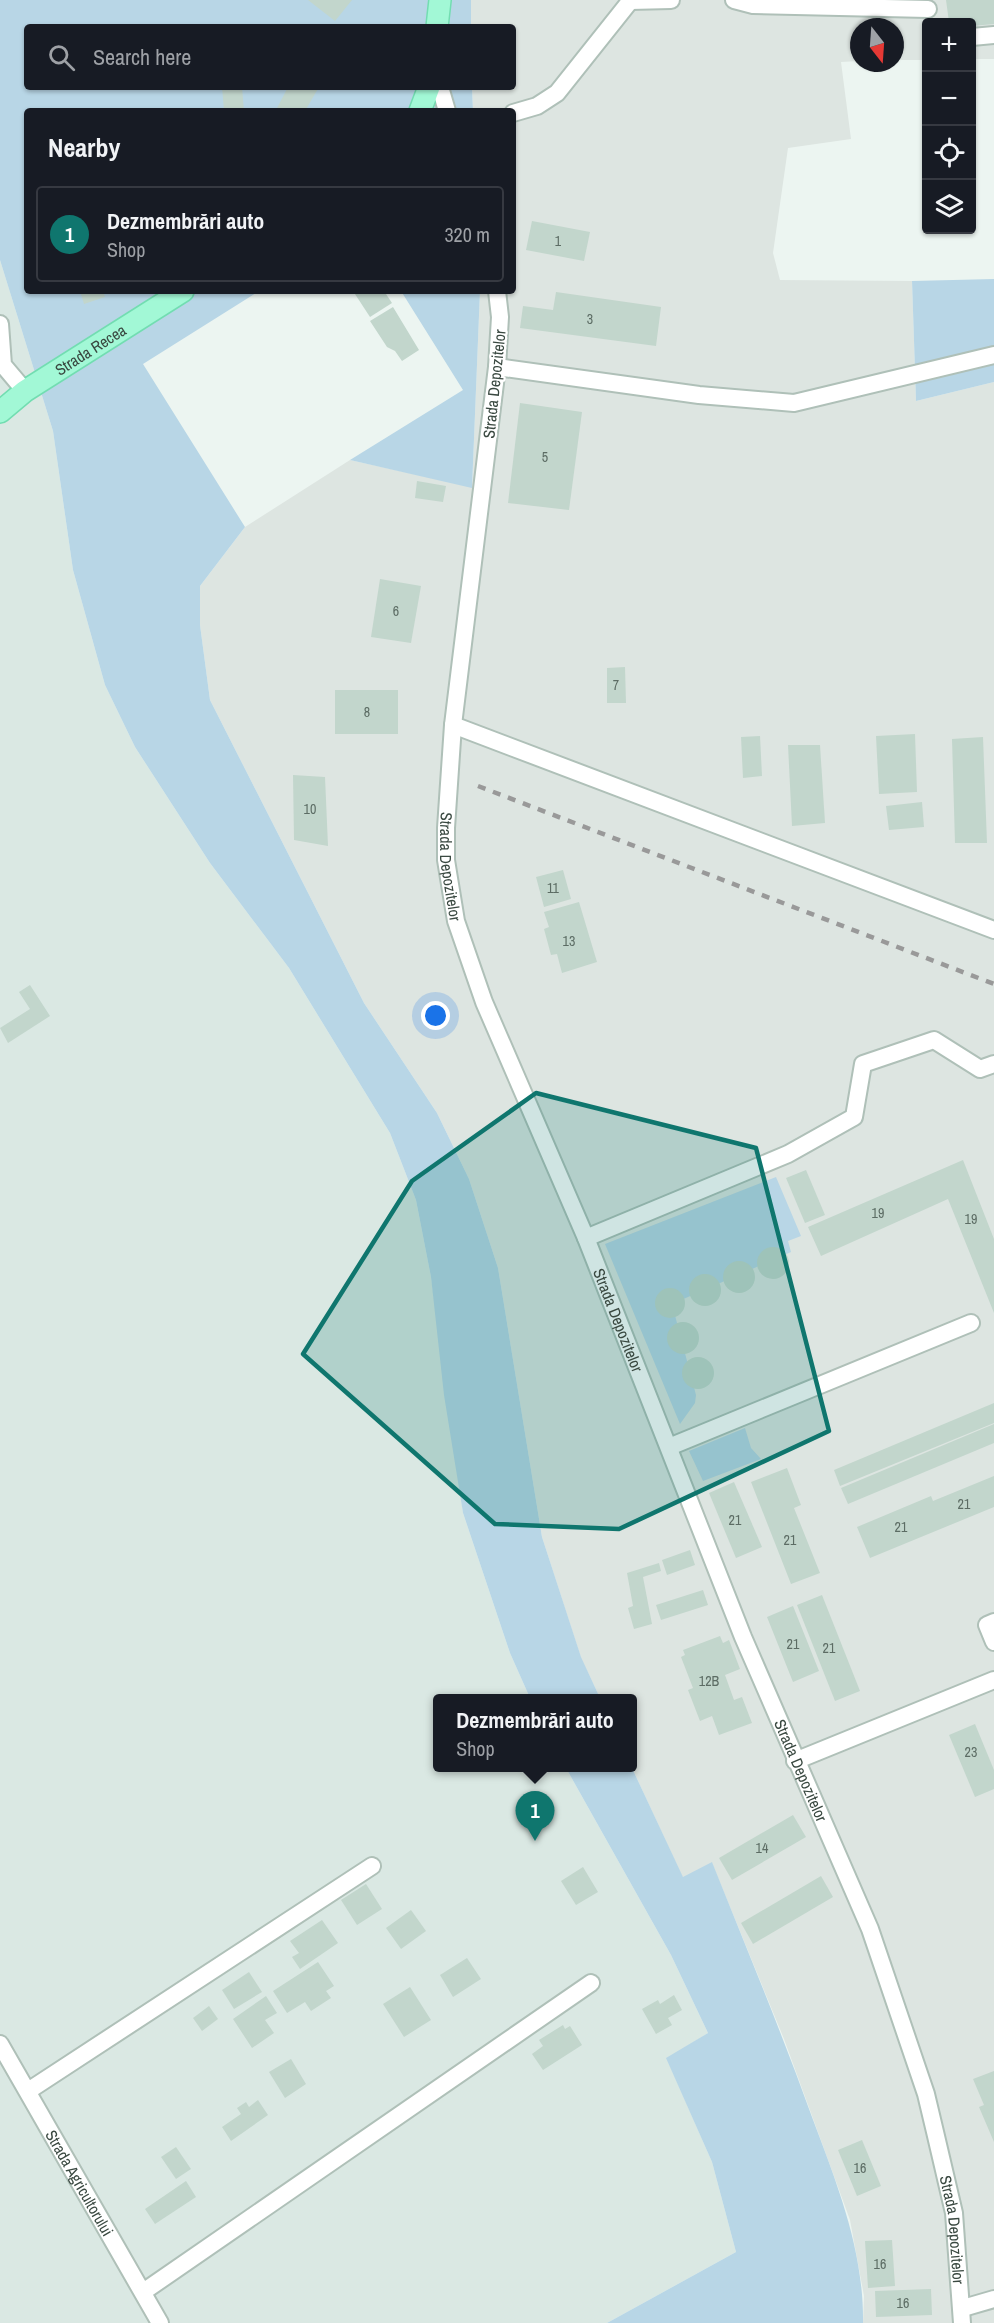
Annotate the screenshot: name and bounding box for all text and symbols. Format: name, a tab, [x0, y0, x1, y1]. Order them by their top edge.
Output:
north arrow	[850, 18, 904, 72]
map controls	[922, 18, 976, 234]
button: +	[922, 18, 976, 72]
search box	[24, 24, 516, 90]
icon: search	[45, 41, 78, 74]
text: Search here	[93, 42, 191, 72]
button: −	[922, 72, 976, 126]
button: locate	[922, 126, 976, 180]
text: Nearby	[48, 130, 120, 165]
button: layers	[922, 180, 976, 234]
text: Dezmembrări auto	[107, 206, 264, 236]
text: 1	[65, 221, 74, 248]
text: 320 m	[444, 221, 490, 248]
house number: 1	[555, 232, 562, 250]
text: Shop	[107, 236, 145, 263]
house number: 3	[587, 310, 593, 328]
street label: Strada Recea	[51, 318, 131, 380]
street label: Strada Depozitelor	[477, 328, 511, 440]
house number: 5	[542, 448, 548, 466]
house number: 6	[393, 602, 399, 620]
house number: 7	[613, 676, 619, 694]
house number: 8	[364, 703, 370, 721]
house number: 10	[304, 800, 316, 818]
street label: Strada Depozitelor	[435, 811, 467, 923]
house number: 11	[547, 879, 560, 897]
house number: 13	[563, 932, 575, 950]
your location	[421, 1001, 450, 1030]
house number: 19	[872, 1204, 884, 1222]
house number: 19	[965, 1210, 977, 1228]
street label: Strada Depozitelor	[588, 1265, 649, 1376]
house number: 21	[958, 1495, 971, 1513]
house number: 21	[729, 1511, 742, 1529]
house number: 21	[895, 1518, 908, 1536]
house number: 21	[784, 1531, 797, 1549]
house number: 21	[787, 1635, 800, 1653]
house number: 21	[823, 1639, 836, 1657]
house number: 12B	[699, 1672, 720, 1690]
popup	[433, 1694, 637, 1772]
text: Dezmembrări auto	[456, 1705, 614, 1735]
street label: Strada Depozitelor	[769, 1716, 833, 1826]
text: Shop	[456, 1735, 495, 1762]
house number: 23	[965, 1743, 977, 1761]
pin: 1	[516, 1792, 554, 1841]
house number: 14	[756, 1839, 769, 1857]
street label: Strada Agricultorului	[40, 2126, 119, 2240]
house number: 16	[854, 2159, 866, 2177]
street label: Strada Depozitelor	[935, 2173, 970, 2285]
house number: 16	[874, 2255, 886, 2273]
house number: 16	[897, 2294, 909, 2312]

